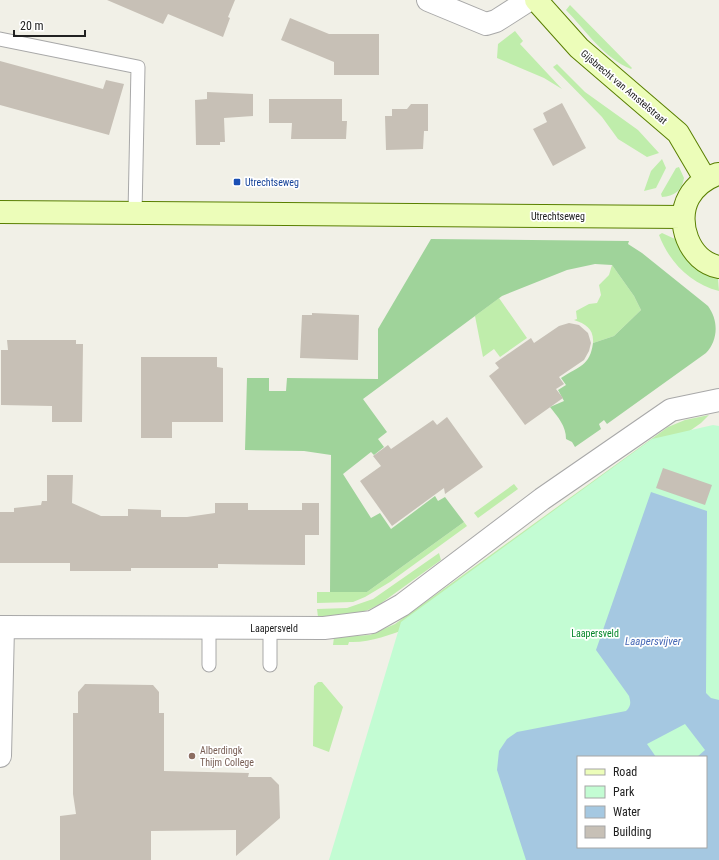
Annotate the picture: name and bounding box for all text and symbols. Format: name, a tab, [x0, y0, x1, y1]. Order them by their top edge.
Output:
scale bar	[14, 12, 85, 38]
text: 20 m	[20, 19, 44, 33]
street label: Gijsbrecht van Amstelstraat	[579, 48, 669, 126]
marker: Utrechtseweg	[232, 177, 242, 187]
place label: Utrechtseweg	[245, 177, 299, 188]
street label: Utrechtseweg	[531, 211, 585, 222]
street label: Laapersveld	[250, 623, 298, 634]
park label: Laapersveld	[571, 628, 619, 639]
water label: Laapersvijver	[625, 635, 682, 648]
place label: Alberdingk Thijm College	[200, 745, 254, 768]
marker: Alberdingk Thijm College	[187, 751, 197, 761]
legend	[577, 756, 707, 848]
text: Road	[613, 765, 637, 779]
text: Park	[613, 785, 635, 799]
text: Water	[613, 805, 641, 819]
text: Building	[613, 825, 651, 839]

